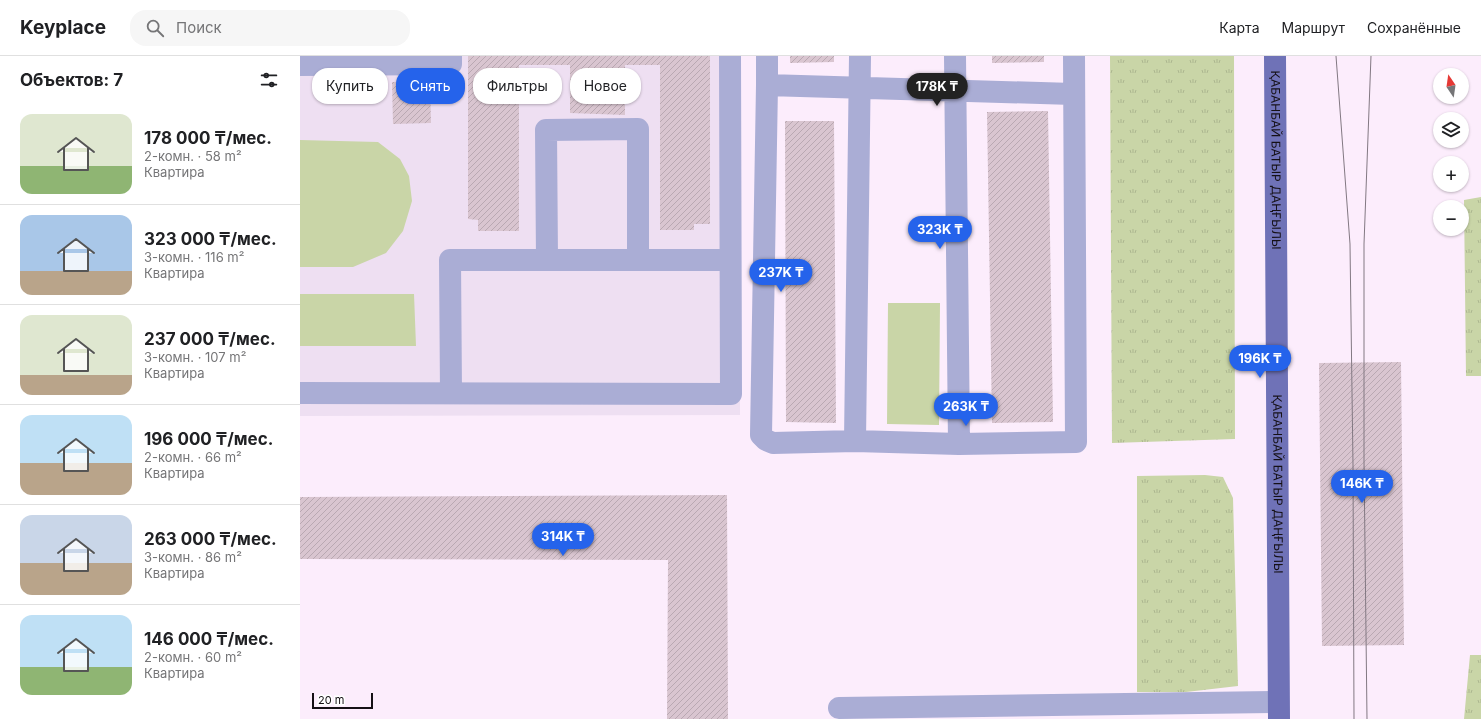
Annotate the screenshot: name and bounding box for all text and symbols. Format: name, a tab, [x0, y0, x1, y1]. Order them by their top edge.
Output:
search box	[130, 10, 410, 46]
text: Keyplace	[20, 16, 106, 39]
icon: search	[144, 17, 166, 39]
text: Поиск	[176, 18, 222, 37]
text: Карта	[1219, 19, 1260, 36]
text: Маршрут	[1282, 19, 1345, 36]
text: Сохранённые	[1367, 19, 1461, 36]
chip: Купить	[312, 68, 388, 104]
chip: Снять	[396, 68, 465, 104]
chip: Фильтры	[473, 68, 562, 104]
chip: Новое	[570, 68, 641, 104]
north arrow	[1433, 68, 1469, 104]
map controls	[1433, 68, 1469, 236]
icon: filters	[258, 69, 280, 91]
text: Объектов: 7	[20, 70, 123, 90]
street label: ҚАБАНБАЙ БАТЫР ДАҢҒЫЛЫ	[1268, 70, 1284, 250]
pin: 178K ₸	[904, 73, 970, 107]
text: 178K ₸	[916, 78, 958, 94]
button: layers	[1433, 112, 1469, 148]
text: 178 000 ₸/мес.	[144, 128, 272, 148]
icon: home	[52, 130, 100, 178]
text: 2-комн. · 58 m²	[144, 148, 242, 164]
button: +	[1433, 156, 1469, 192]
text: Квартира	[144, 164, 205, 180]
button: −	[1433, 200, 1469, 236]
pin: 323K ₸	[907, 216, 973, 250]
text: 323K ₸	[917, 221, 963, 237]
text: 323 000 ₸/мес.	[144, 229, 277, 249]
icon: home	[52, 231, 100, 279]
text: 3-комн. · 116 m²	[144, 249, 244, 265]
pin: 237K ₸	[748, 259, 814, 293]
text: 237K ₸	[758, 264, 804, 280]
text: Квартира	[144, 265, 205, 281]
text: 237 000 ₸/мес.	[144, 329, 276, 349]
icon: home	[52, 331, 100, 379]
pin: 196K ₸	[1227, 345, 1293, 379]
text: 3-комн. · 107 m²	[144, 349, 246, 365]
text: 196K ₸	[1238, 350, 1282, 366]
text: Квартира	[144, 365, 205, 381]
pin: 263K ₸	[933, 393, 999, 427]
street label: ҚАБАНБАЙ БАТЫР ДАҢҒЫЛЫ	[1270, 394, 1286, 574]
text: 263K ₸	[943, 398, 989, 414]
text: 196 000 ₸/мес.	[144, 429, 273, 449]
icon: home	[52, 431, 100, 479]
text: 2-комн. · 66 m²	[144, 449, 242, 465]
text: Квартира	[144, 465, 205, 481]
pin: 146K ₸	[1329, 470, 1395, 504]
text: 146K ₸	[1340, 475, 1384, 491]
pin: 314K ₸	[530, 523, 596, 557]
text: 314K ₸	[541, 528, 585, 544]
text: 263 000 ₸/мес.	[144, 529, 277, 549]
icon: home	[52, 531, 100, 579]
text: 3-комн. · 86 m²	[144, 549, 242, 565]
text: Квартира	[144, 565, 205, 581]
text: 146 000 ₸/мес.	[144, 629, 274, 649]
icon: home	[52, 631, 100, 679]
text: 2-комн. · 60 m²	[144, 649, 242, 665]
text: Квартира	[144, 665, 205, 681]
scale bar	[312, 691, 373, 710]
text: 20 m	[318, 693, 344, 707]

